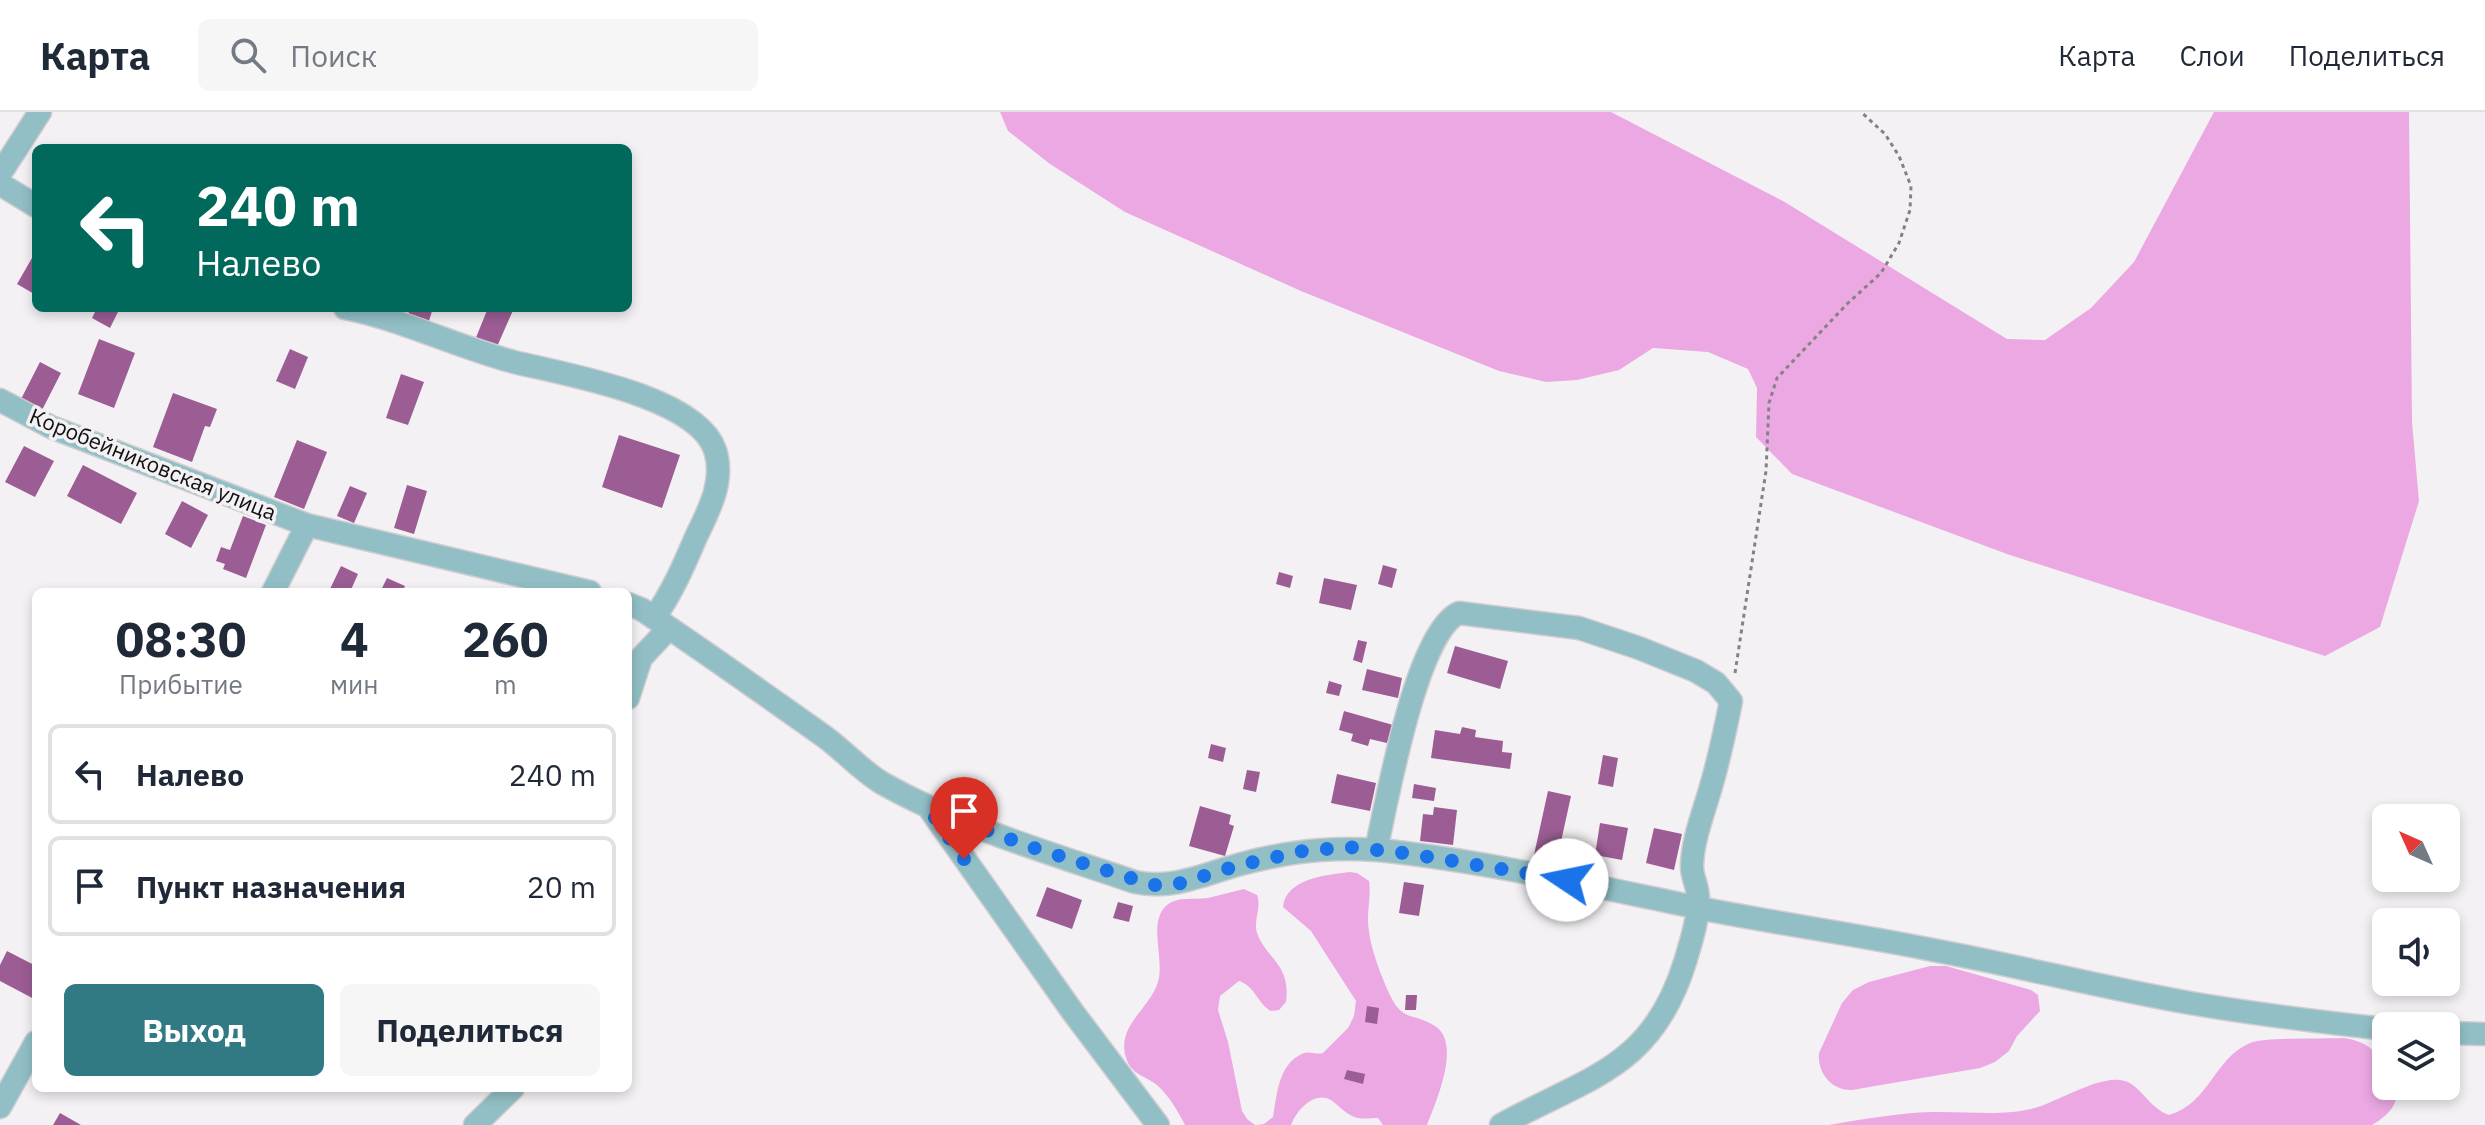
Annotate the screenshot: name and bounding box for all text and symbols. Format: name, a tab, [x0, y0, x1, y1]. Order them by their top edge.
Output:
search box	[198, 19, 758, 91]
text: Карта	[40, 31, 150, 80]
icon: search	[226, 33, 270, 77]
text: Поиск	[290, 36, 377, 75]
text: Карта	[2058, 37, 2135, 74]
text: Слои	[2179, 37, 2245, 74]
text: Поделиться	[2289, 37, 2445, 74]
text: 240 m	[196, 169, 360, 241]
icon: left	[64, 176, 168, 280]
text: Налево	[196, 239, 321, 286]
street label: Коробейниковская улица	[25, 401, 281, 526]
text: 08:30	[115, 608, 247, 670]
text: 4	[340, 608, 369, 670]
text: 260	[462, 608, 549, 670]
text: Прибытие	[119, 667, 243, 701]
text: мин	[330, 667, 379, 701]
text: m	[494, 667, 517, 701]
icon: left	[68, 752, 112, 796]
text: Налево	[136, 755, 244, 794]
text: 240 m	[509, 755, 596, 794]
pin	[930, 777, 998, 859]
icon: arrive	[942, 789, 986, 833]
north arrow	[2372, 804, 2460, 892]
map controls	[2372, 804, 2460, 1100]
position arrow	[1525, 838, 1609, 922]
icon: arrive	[68, 864, 112, 908]
text: Пункт назначения	[136, 867, 406, 906]
text: 20 m	[527, 867, 596, 906]
button: sound	[2372, 908, 2460, 996]
button: Выход	[64, 984, 324, 1076]
button: Поделиться	[340, 984, 600, 1076]
button: layers	[2372, 1012, 2460, 1100]

